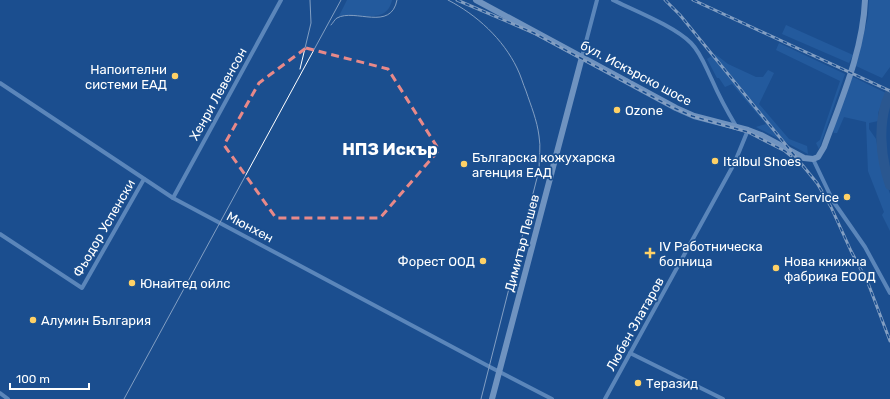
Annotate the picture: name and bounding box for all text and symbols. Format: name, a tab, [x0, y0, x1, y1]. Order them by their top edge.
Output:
street label: бул. Искърско шосе	[578, 37, 694, 109]
street label: Хенри Левенсон	[186, 45, 250, 143]
place label: Напоителни системи ЕАД	[85, 62, 167, 92]
marker: Напоителни системи ЕАД	[170, 71, 180, 81]
place label: Ozone	[625, 103, 663, 118]
marker: Ozone	[612, 105, 622, 115]
district label: НПЗ Искър	[342, 139, 438, 159]
place label: Българска кожухарска агенция ЕАД	[472, 150, 615, 180]
place label: Italbul Shoes	[723, 154, 802, 169]
marker: Italbul Shoes	[710, 156, 720, 166]
marker: Българска кожухарска агенция ЕАД	[459, 159, 469, 169]
street label: Фьодор Успенски	[70, 177, 138, 279]
place label: CarPaint Service	[739, 190, 839, 205]
marker: CarPaint Service	[842, 192, 852, 202]
street label: Димитър Пешев	[502, 193, 542, 293]
street label: Мюнхен	[224, 208, 276, 246]
place label: IV Работническа болница	[659, 239, 763, 269]
marker: IV Работническа болница	[644, 247, 656, 259]
place label: Форест ООД	[398, 254, 475, 269]
place label: Нова книжна фабрика ЕООД	[784, 254, 876, 284]
marker: Форест ООД	[478, 256, 488, 266]
marker: Нова книжна фабрика ЕООД	[771, 263, 781, 273]
street label: Любен Златаров	[603, 275, 667, 373]
place label: Юнайтед ойлс	[140, 276, 230, 291]
marker: Юнайтед ойлс	[127, 278, 137, 288]
place label: Алумин България	[41, 313, 151, 328]
marker: Алумин България	[28, 315, 38, 325]
scale bar	[10, 365, 89, 391]
text: 100 m	[16, 372, 50, 386]
place label: Теразид	[646, 376, 698, 391]
marker: Теразид	[633, 378, 643, 388]

